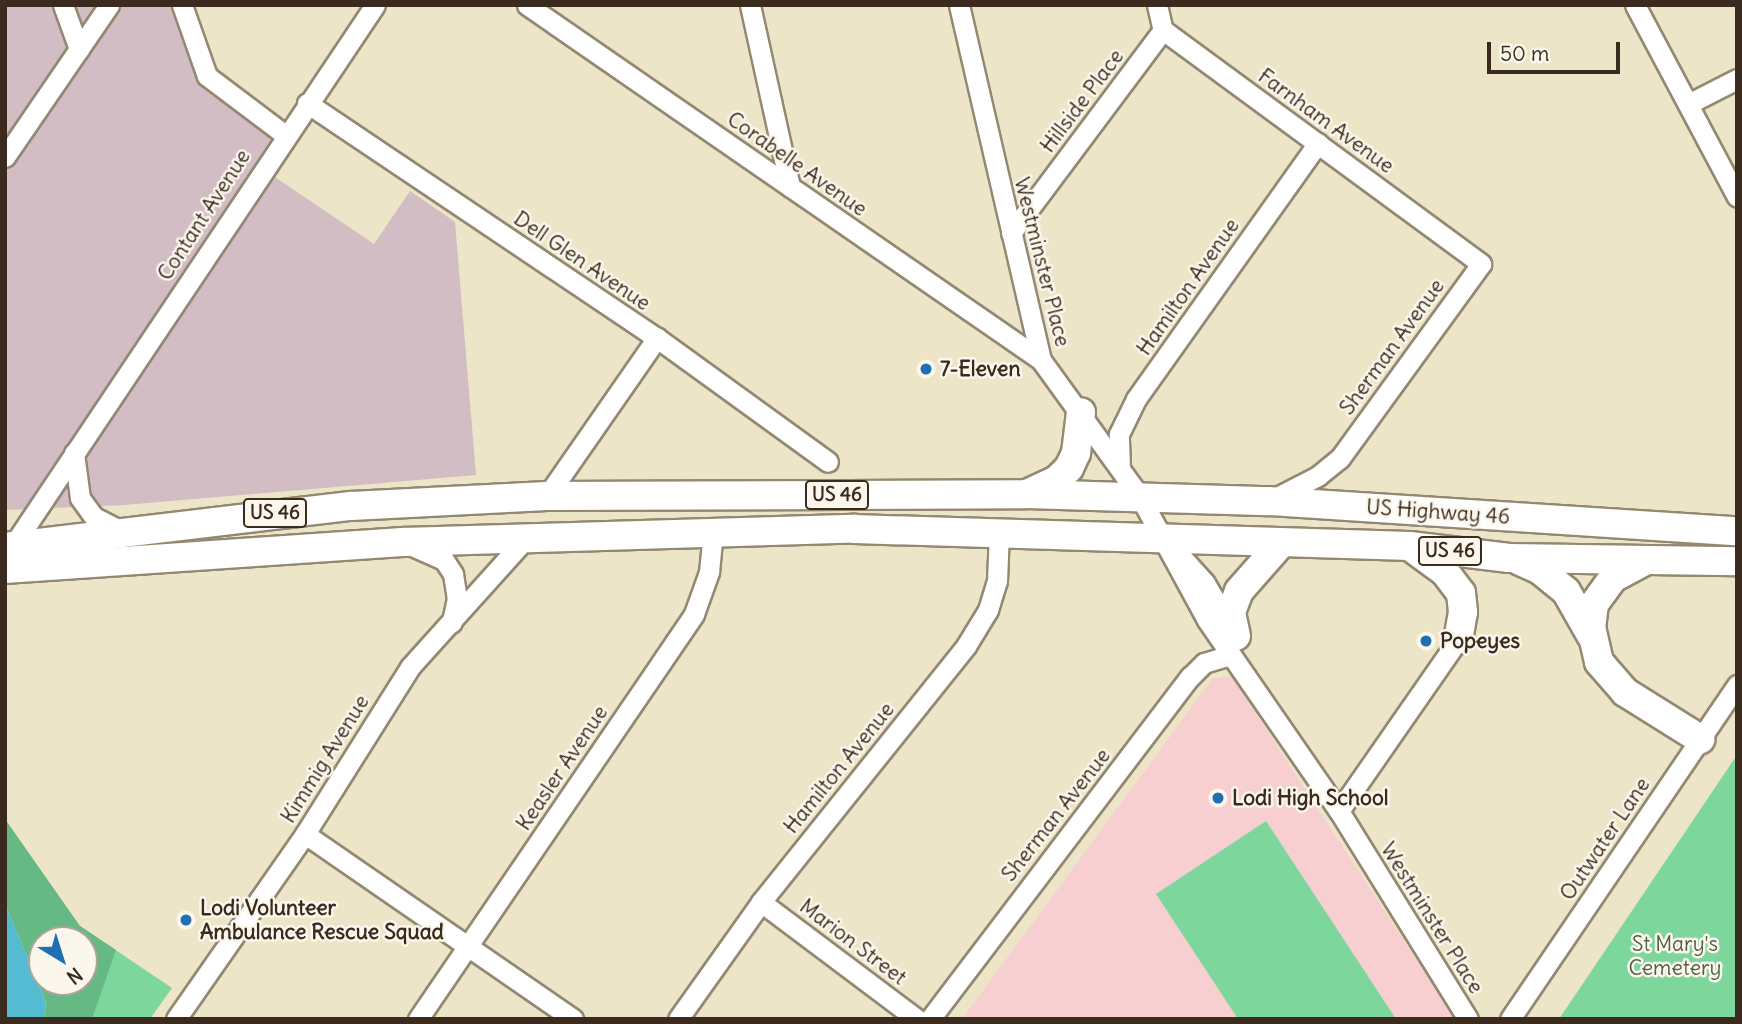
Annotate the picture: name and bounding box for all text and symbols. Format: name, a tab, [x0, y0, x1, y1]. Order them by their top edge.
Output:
scale bar	[1490, 28, 1623, 72]
text: 50 m	[1500, 40, 1549, 67]
street label: Hillside Place	[1035, 44, 1129, 158]
street label: Farnham Avenue	[1253, 63, 1399, 179]
street label: Corabelle Avenue	[722, 106, 872, 222]
street label: Contant Avenue	[152, 145, 256, 285]
street label: Westminster Place	[1009, 175, 1075, 349]
street label: Dell Glen Avenue	[509, 206, 655, 316]
street label: Hamilton Avenue	[1131, 214, 1245, 360]
street label: Sherman Avenue	[1334, 274, 1450, 420]
place label: 7-Eleven	[940, 356, 1021, 382]
marker: 7-Eleven	[918, 361, 934, 377]
road number: US 46	[804, 480, 870, 510]
street label: US Highway 46	[1365, 494, 1511, 530]
road number: US 46	[242, 498, 308, 528]
road number: US 46	[1417, 536, 1483, 566]
place label: Popeyes	[1440, 628, 1520, 654]
marker: Popeyes	[1418, 633, 1434, 649]
street label: Kimmig Avenue	[276, 690, 374, 828]
street label: Hamilton Avenue	[778, 697, 900, 839]
street label: Keasler Avenue	[511, 701, 613, 835]
street label: Sherman Avenue	[996, 744, 1116, 886]
street label: Outwater Lane	[1555, 773, 1655, 905]
place label: Lodi High School	[1232, 785, 1388, 811]
marker: Lodi High School	[1210, 790, 1226, 806]
street label: Westminster Place	[1375, 838, 1489, 998]
street label: Marion Street	[795, 894, 911, 990]
place label: Lodi Volunteer Ambulance Rescue Squad	[200, 895, 444, 945]
marker: Lodi Volunteer Ambulance Rescue Squad	[178, 912, 194, 928]
north arrow	[28, 926, 98, 996]
park label: St Mary's Cemetery	[1629, 931, 1721, 981]
text: N	[62, 962, 87, 989]

